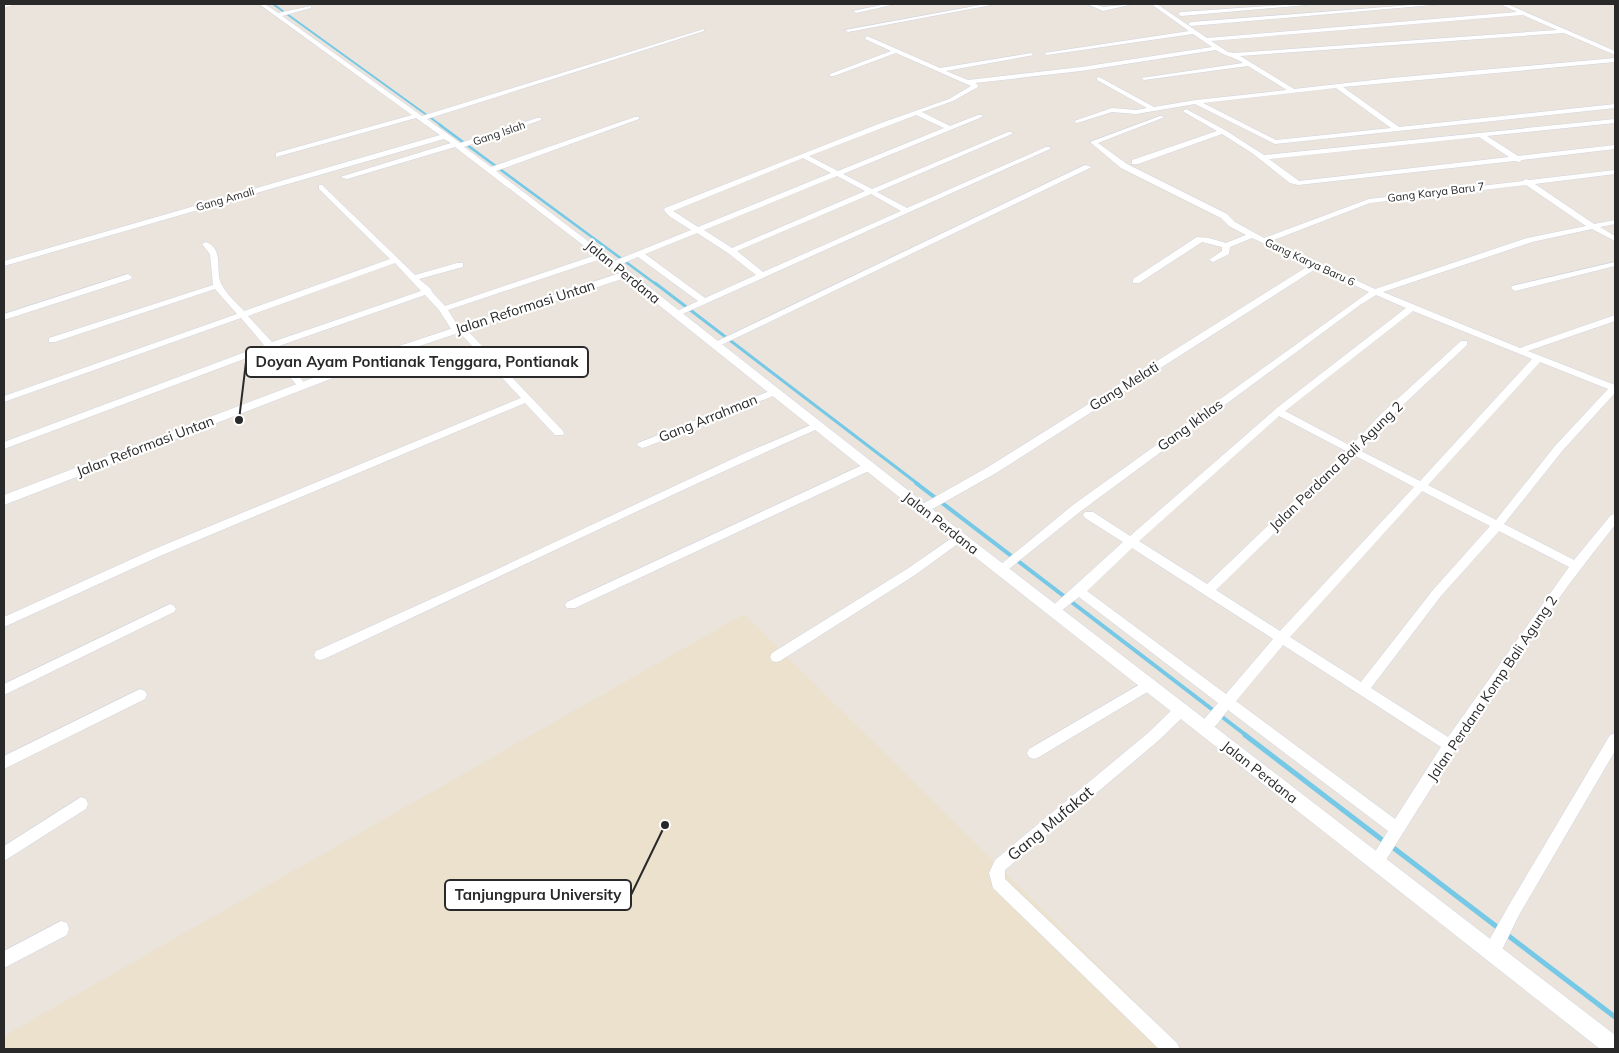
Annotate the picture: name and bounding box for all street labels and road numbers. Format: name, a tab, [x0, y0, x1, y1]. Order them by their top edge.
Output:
street label: Gang Islah	[471, 117, 527, 149]
street label: Gang Karya Baru 7	[1387, 179, 1485, 205]
street label: Gang Amali	[194, 184, 256, 214]
street label: Gang Karya Baru 6	[1263, 235, 1358, 289]
street label: Jalan Perdana	[582, 236, 664, 308]
street label: Jalan Reformasi Untan	[453, 276, 597, 338]
street label: Gang Melati	[1086, 358, 1162, 414]
street label: Gang Arrahman	[656, 390, 760, 446]
street label: Gang Ikhlas	[1154, 395, 1226, 455]
street label: Jalan Perdana Bali Agung 2	[1265, 397, 1407, 535]
street label: Jalan Reformasi Untan	[74, 411, 216, 481]
street label: Jalan Perdana	[899, 488, 983, 558]
street label: Jalan Perdana Komp Bali Agung 2	[1423, 592, 1561, 784]
street label: Jalan Perdana	[1218, 737, 1302, 807]
street label: Gang Mufakat	[1003, 781, 1097, 865]

